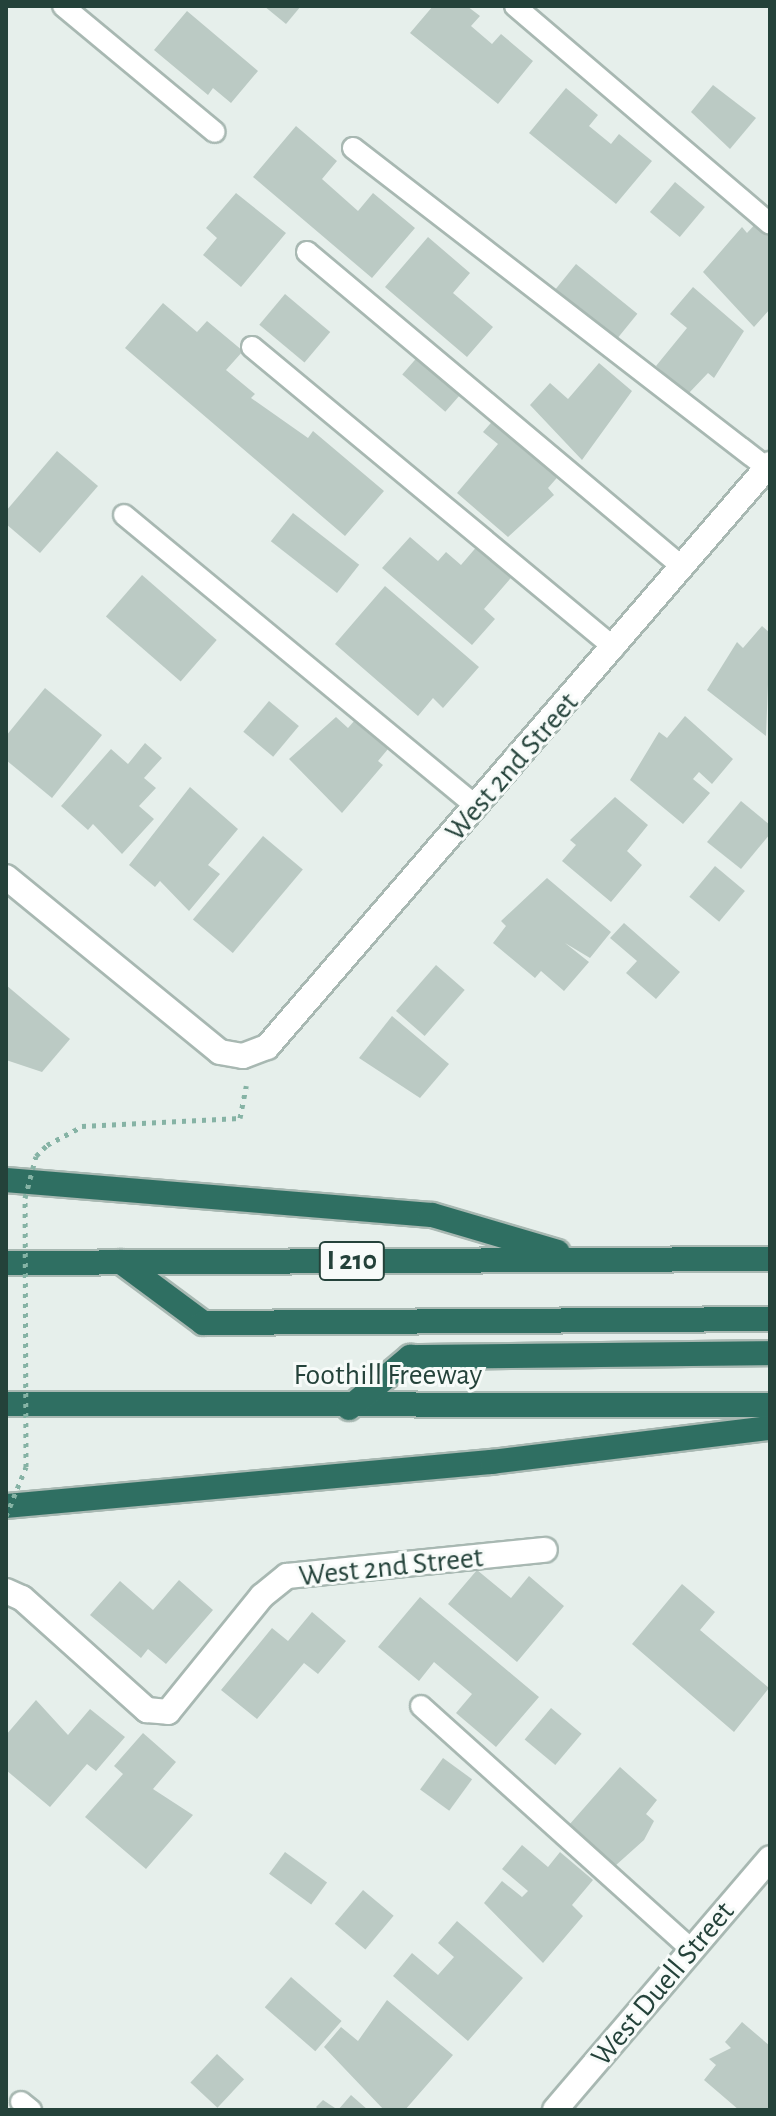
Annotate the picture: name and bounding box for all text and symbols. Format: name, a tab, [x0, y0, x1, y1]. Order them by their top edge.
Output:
street label: West 2nd Street	[438, 685, 586, 849]
road number: I 210	[318, 1237, 386, 1285]
street label: Foothill Freeway	[294, 1357, 482, 1393]
street label: West 2nd Street	[297, 1539, 485, 1595]
street label: West Duell Street	[584, 1894, 742, 2074]

